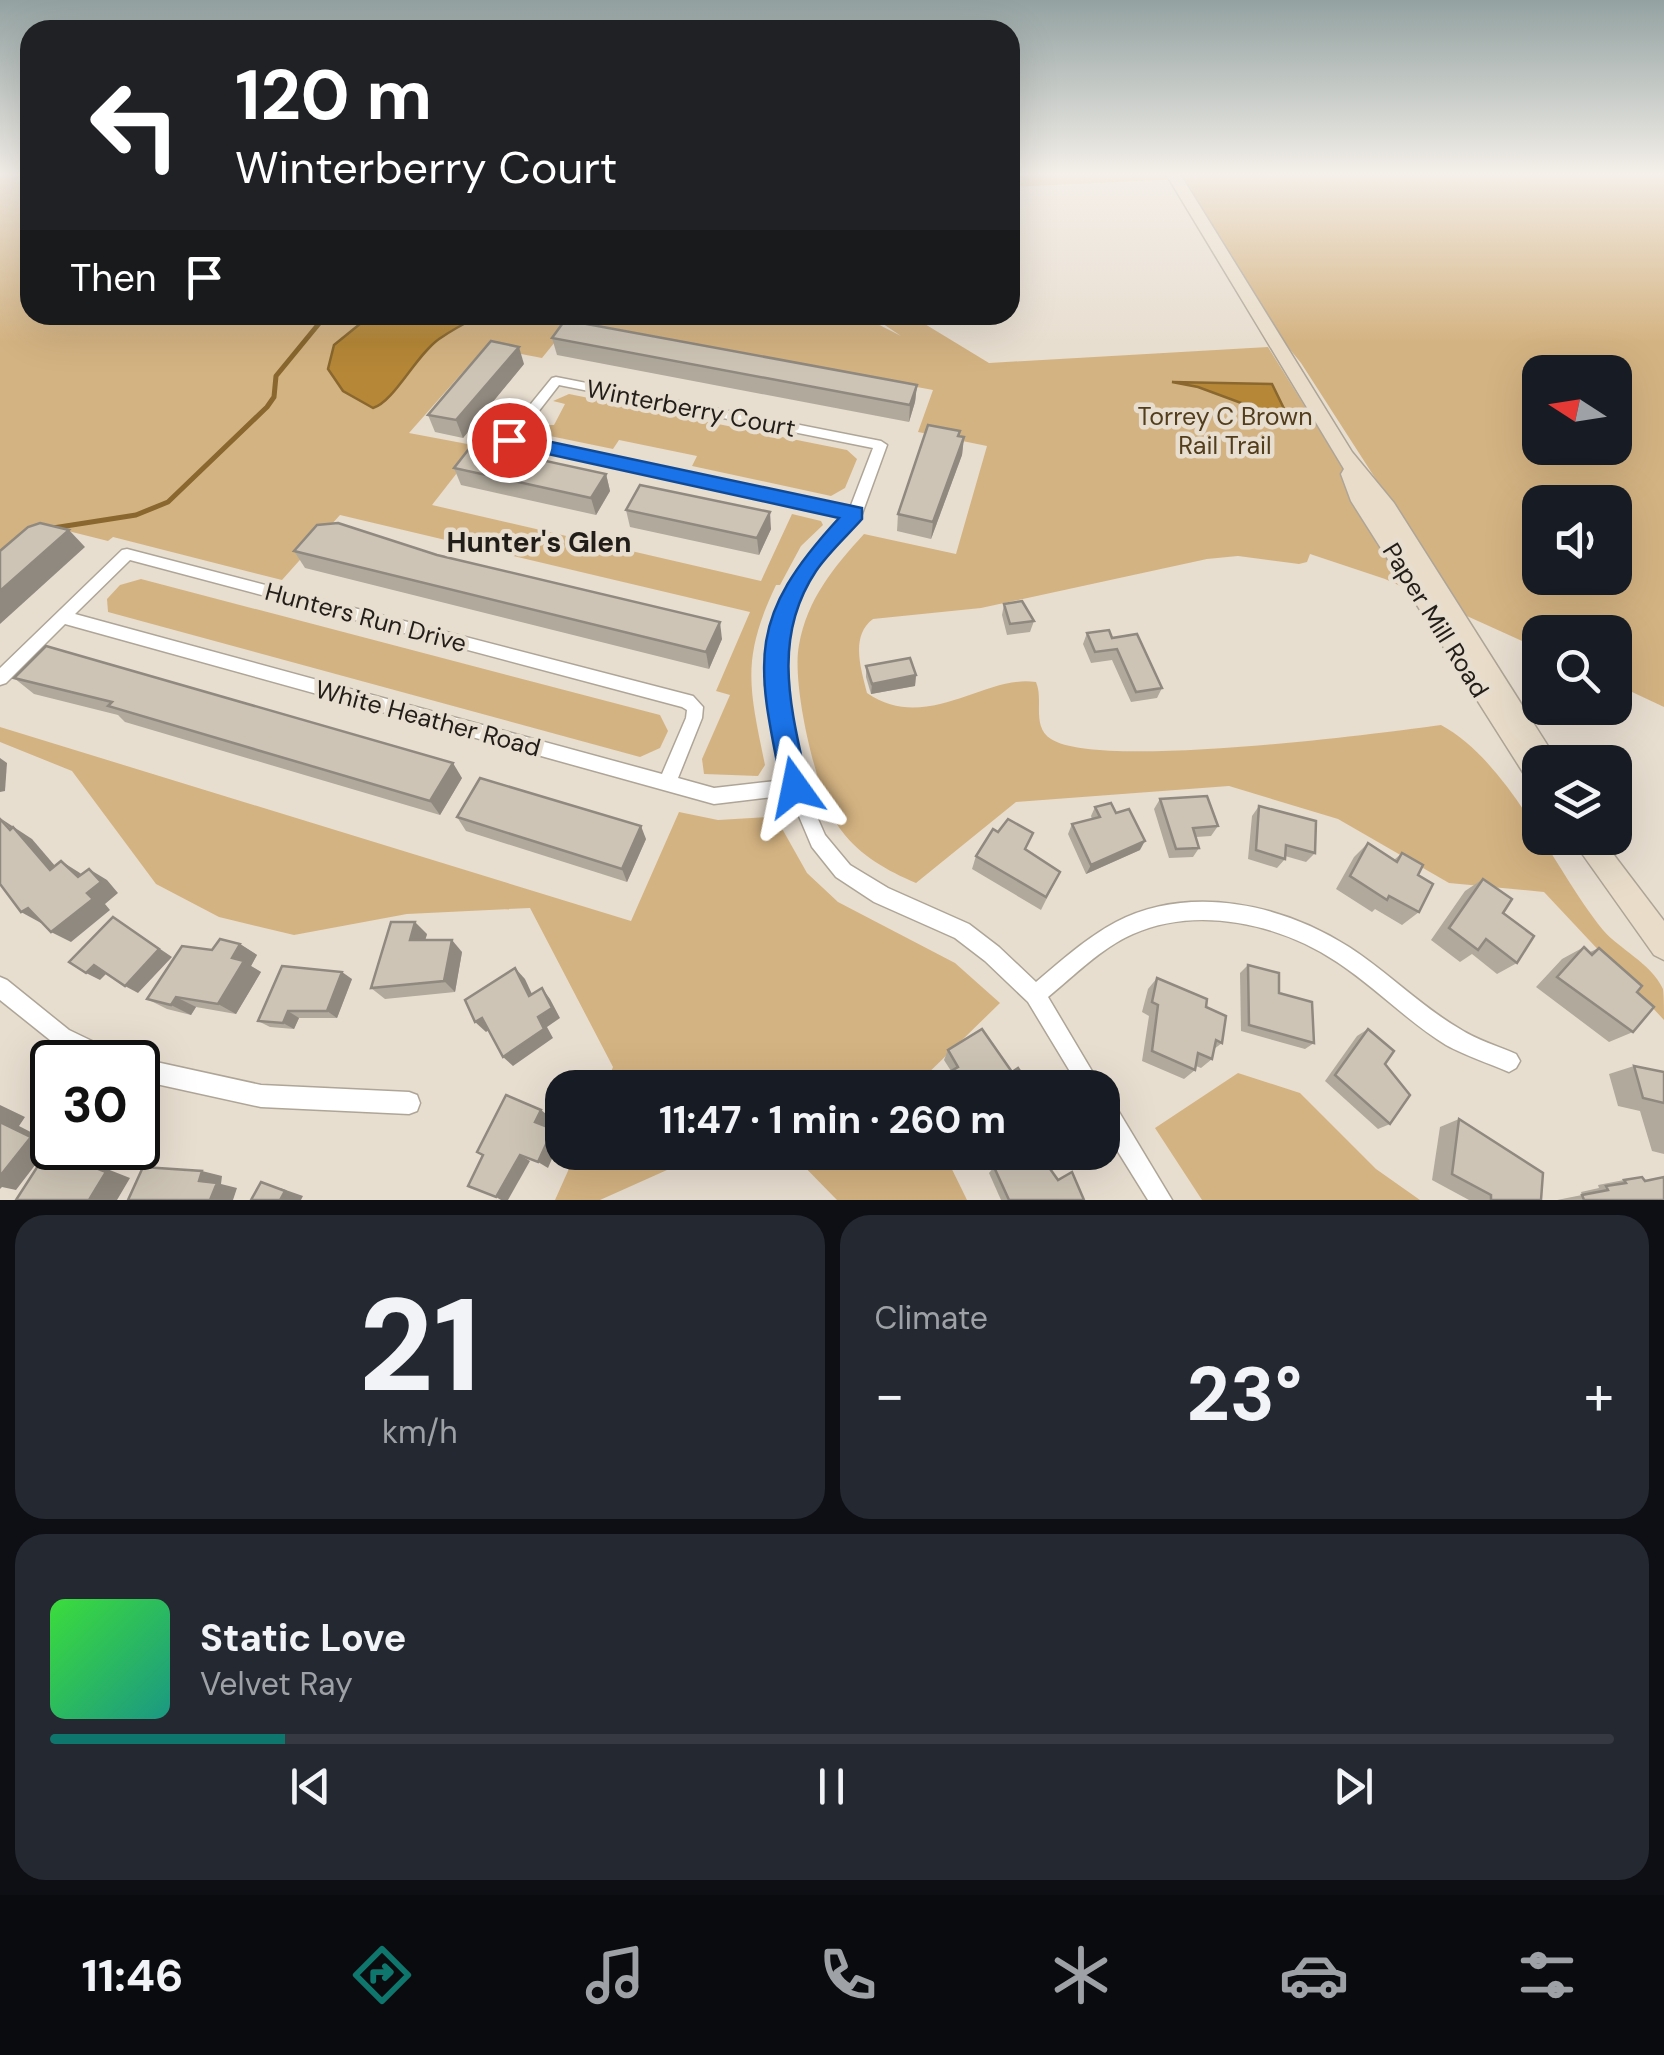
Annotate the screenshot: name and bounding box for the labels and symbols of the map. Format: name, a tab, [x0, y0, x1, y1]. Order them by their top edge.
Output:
north arrow	[1522, 355, 1632, 465]
street label: Winterberry Court	[583, 372, 798, 445]
pin	[467, 398, 552, 483]
park label: Torrey C Brown Rail Trail	[1137, 400, 1313, 462]
district label: Hunter's Glen	[447, 524, 631, 561]
street label: Paper Mill Road	[1375, 537, 1496, 704]
street label: Hunters Run Drive	[262, 575, 470, 660]
street label: White Heather Road	[312, 673, 544, 764]
position arrow	[743, 735, 847, 839]
speed limit sign: 30	[30, 1040, 160, 1170]

